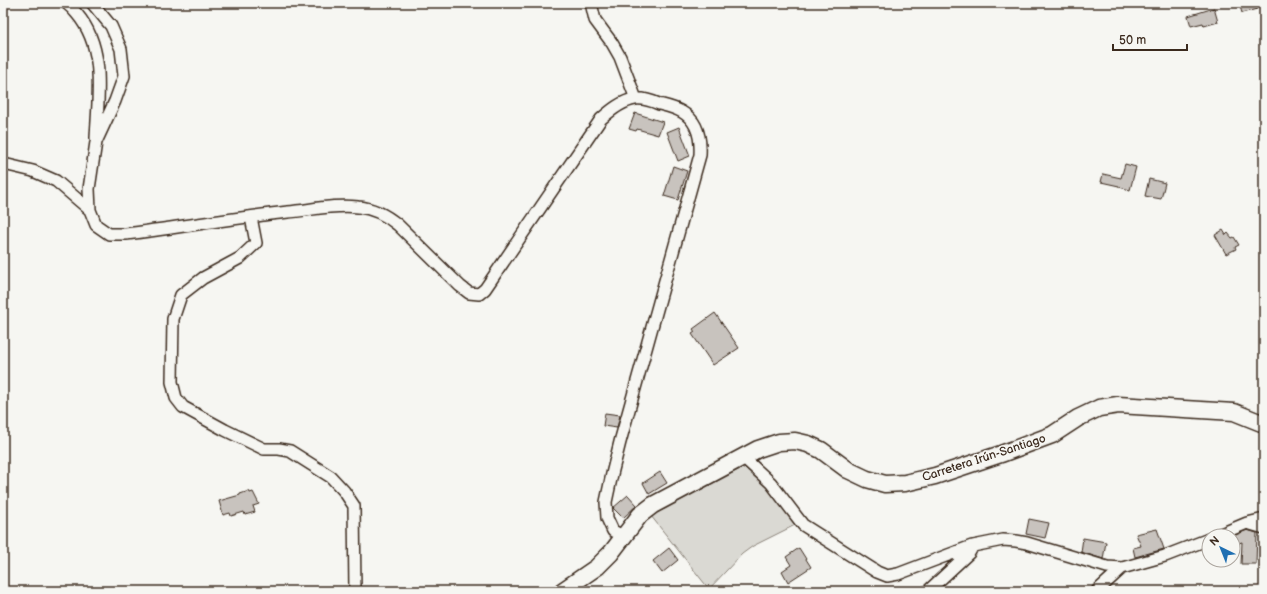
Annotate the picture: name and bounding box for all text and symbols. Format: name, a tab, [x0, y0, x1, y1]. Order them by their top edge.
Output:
scale bar	[1113, 26, 1187, 52]
text: 50 m	[1119, 33, 1146, 48]
street label: Carretera Irún-Santiago	[920, 431, 1048, 485]
north arrow	[1201, 528, 1241, 568]
text: N	[1207, 533, 1222, 549]

